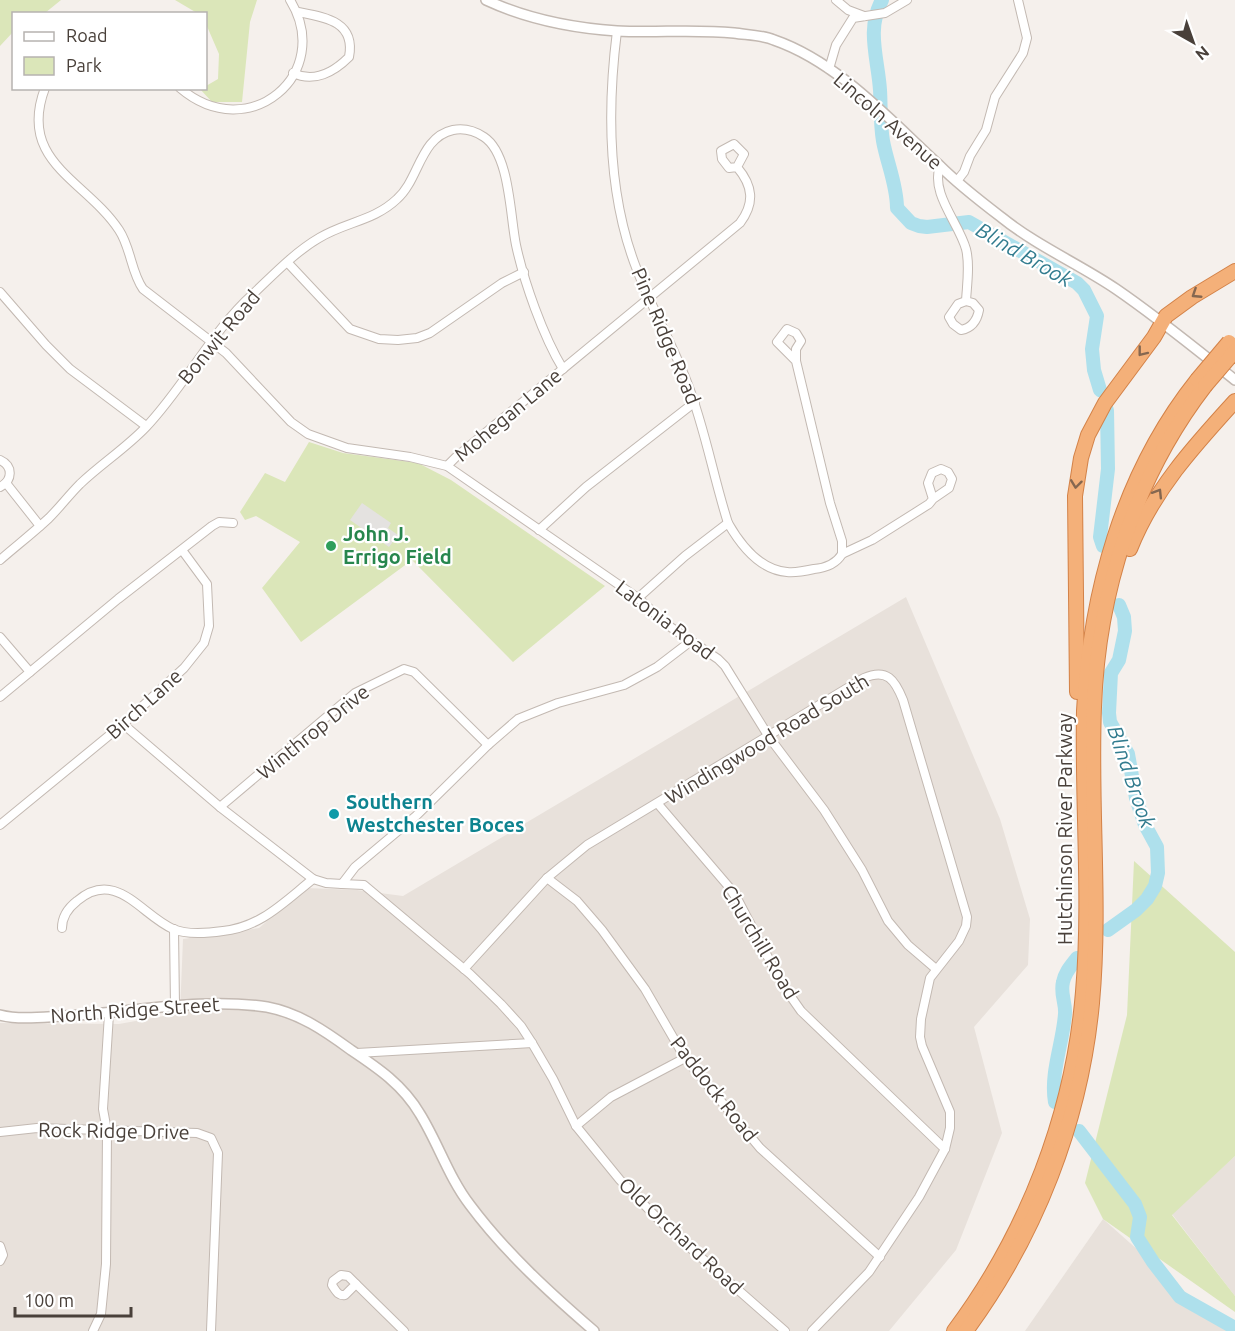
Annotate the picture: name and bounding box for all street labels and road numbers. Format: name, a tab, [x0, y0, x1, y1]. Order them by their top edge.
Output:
street label: Lincoln Avenue	[829, 67, 947, 174]
street label: Pine Ridge Road	[627, 264, 706, 408]
street label: Bonwit Road	[173, 285, 264, 388]
street label: Mohegan Lane	[450, 363, 566, 466]
street label: Latonia Road	[612, 575, 719, 664]
street label: Birch Lane	[101, 664, 186, 743]
street label: Windingwood Road South	[661, 669, 873, 809]
street label: Winthrop Drive	[252, 679, 373, 784]
street label: Hutchinson River Parkway	[1053, 713, 1076, 945]
street label: Churchill Road	[717, 880, 804, 1003]
street label: North Ridge Street	[50, 992, 220, 1027]
street label: Paddock Road	[666, 1031, 763, 1146]
street label: Rock Ridge Drive	[38, 1118, 190, 1143]
street label: Old Orchard Road	[615, 1172, 748, 1299]

